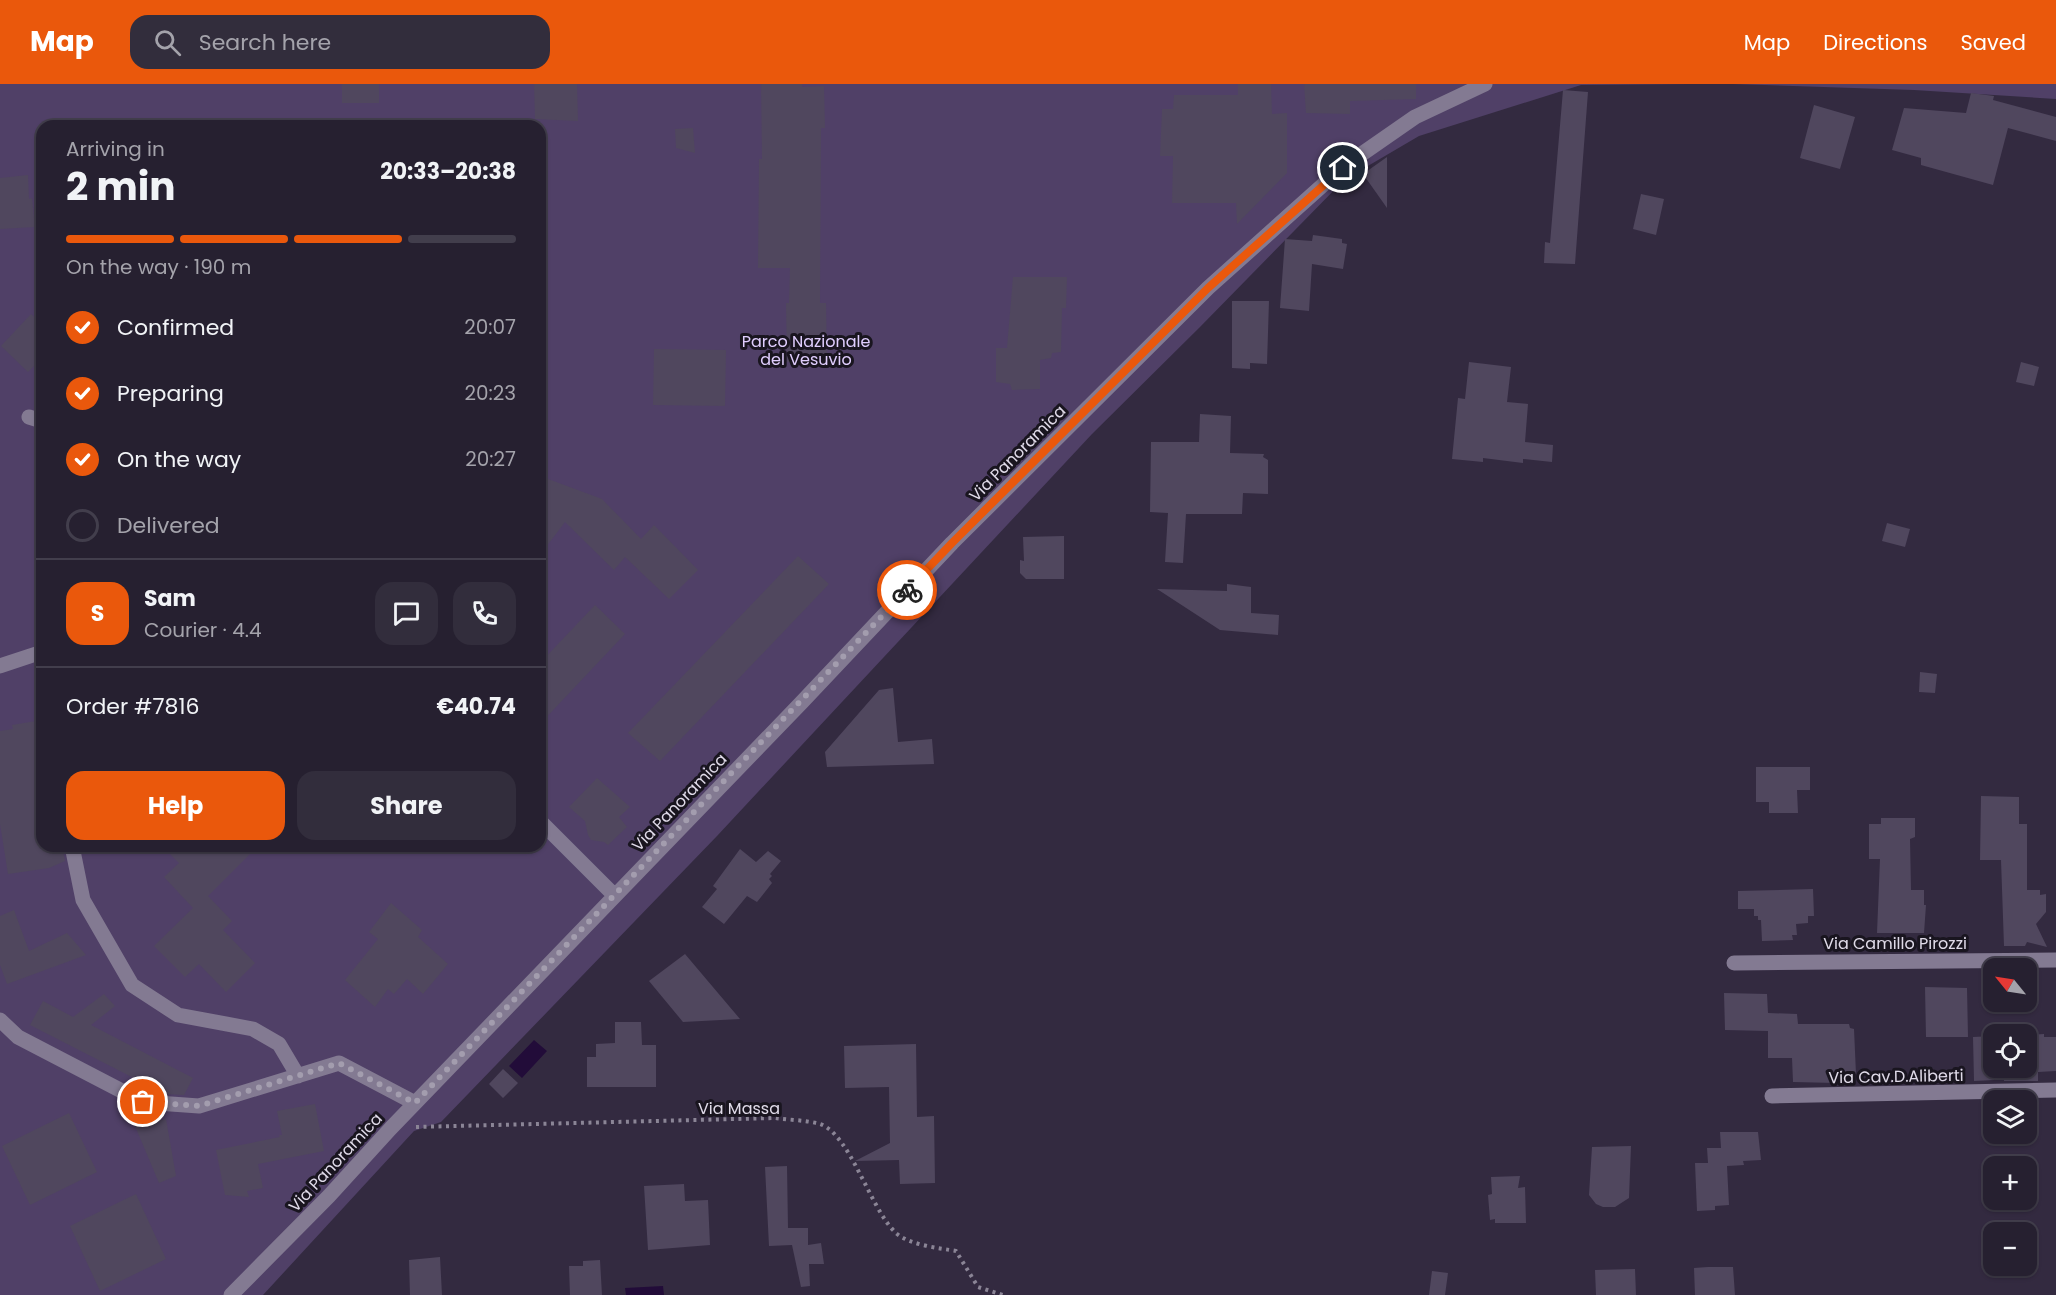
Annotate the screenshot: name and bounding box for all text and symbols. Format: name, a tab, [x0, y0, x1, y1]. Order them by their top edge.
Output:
search box	[130, 15, 550, 69]
text: Map	[30, 22, 94, 61]
icon: search	[151, 26, 184, 59]
text: Search here	[199, 27, 331, 58]
text: Map	[1744, 28, 1790, 57]
text: Directions	[1823, 28, 1927, 57]
text: Saved	[1960, 28, 2026, 57]
text: Arriving in	[66, 135, 165, 163]
pin	[1317, 142, 1368, 193]
icon: home	[1326, 151, 1359, 184]
text: 20:33–20:38	[380, 156, 516, 187]
text: 2 min	[66, 159, 176, 214]
text: On the way · 190 m	[66, 253, 251, 281]
icon: check	[66, 311, 99, 344]
text: Confirmed	[117, 312, 234, 343]
text: 20:07	[464, 313, 516, 341]
park label: Parco Nazionale del Vesuvio	[742, 330, 870, 371]
icon: check	[66, 377, 99, 410]
text: Preparing	[117, 378, 224, 409]
text: 20:23	[464, 379, 516, 407]
street label: Via Panoramica	[964, 400, 1071, 507]
icon: check	[66, 443, 99, 476]
text: On the way	[117, 444, 241, 475]
text: 20:27	[465, 445, 516, 473]
text: Delivered	[117, 510, 220, 541]
courier	[877, 560, 937, 620]
icon: bike	[891, 574, 924, 607]
button: chat	[375, 582, 438, 645]
button: phone	[453, 582, 516, 645]
text: Sam	[144, 583, 196, 614]
text: S	[91, 598, 104, 629]
text: Courier · 4.4	[144, 616, 262, 644]
text: Order #7816	[66, 691, 199, 722]
text: €40.74	[436, 691, 516, 722]
street label: Via Panoramica	[627, 748, 732, 856]
button: Help	[66, 771, 285, 840]
button: Share	[297, 771, 516, 840]
street label: Via Camillo Pirozzi	[1823, 932, 1967, 955]
north arrow	[1983, 958, 2037, 1012]
map controls	[1983, 958, 2037, 1276]
button: locate	[1983, 1024, 2037, 1078]
street label: Via Cav.D.Aliberti	[1828, 1064, 1964, 1089]
pin	[117, 1076, 168, 1127]
icon: bag	[126, 1085, 159, 1118]
button: layers	[1983, 1090, 2037, 1144]
street label: Via Massa	[698, 1097, 780, 1120]
street label: Via Panoramica	[283, 1108, 387, 1217]
button: +	[1983, 1156, 2037, 1210]
button: −	[1983, 1222, 2037, 1276]

